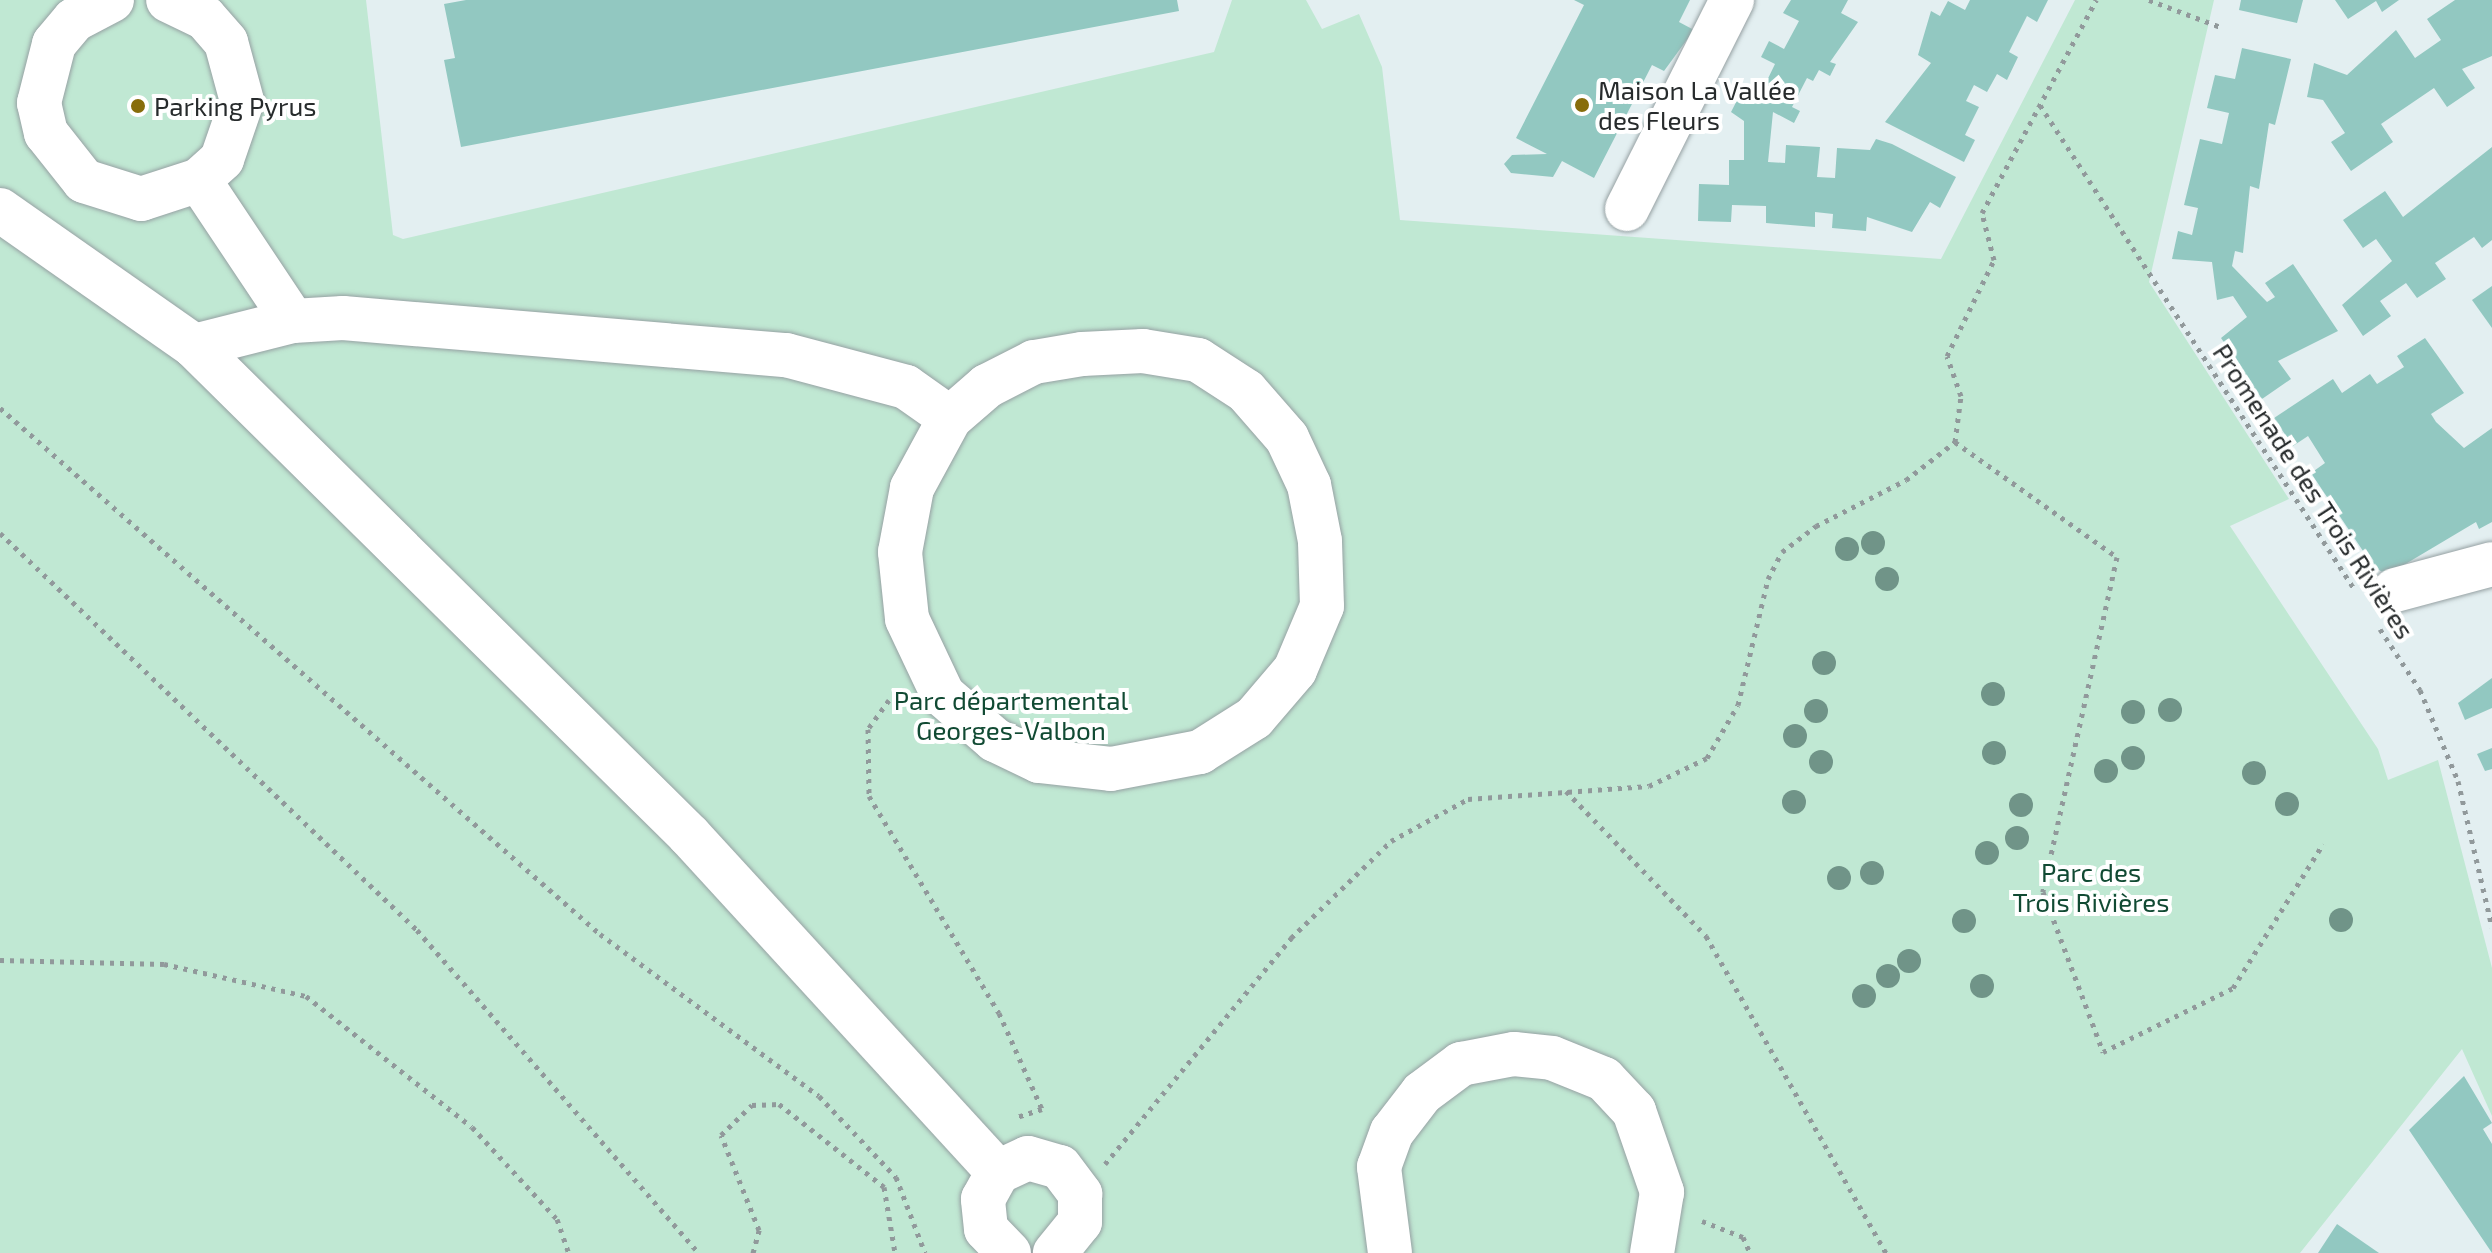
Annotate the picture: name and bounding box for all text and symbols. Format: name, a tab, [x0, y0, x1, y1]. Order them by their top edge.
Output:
place label: Maison La Vallée des Fleurs	[1598, 74, 1797, 136]
place label: Parking Pyrus	[154, 90, 317, 122]
marker: Maison La Vallée des Fleurs	[1573, 96, 1591, 114]
marker: Parking Pyrus	[129, 97, 147, 115]
street label: Promenade des Trois Rivières	[2207, 337, 2421, 645]
park label: Parc départemental Georges-Valbon	[894, 684, 1128, 746]
park label: Parc des Trois Rivières	[2013, 856, 2169, 918]

